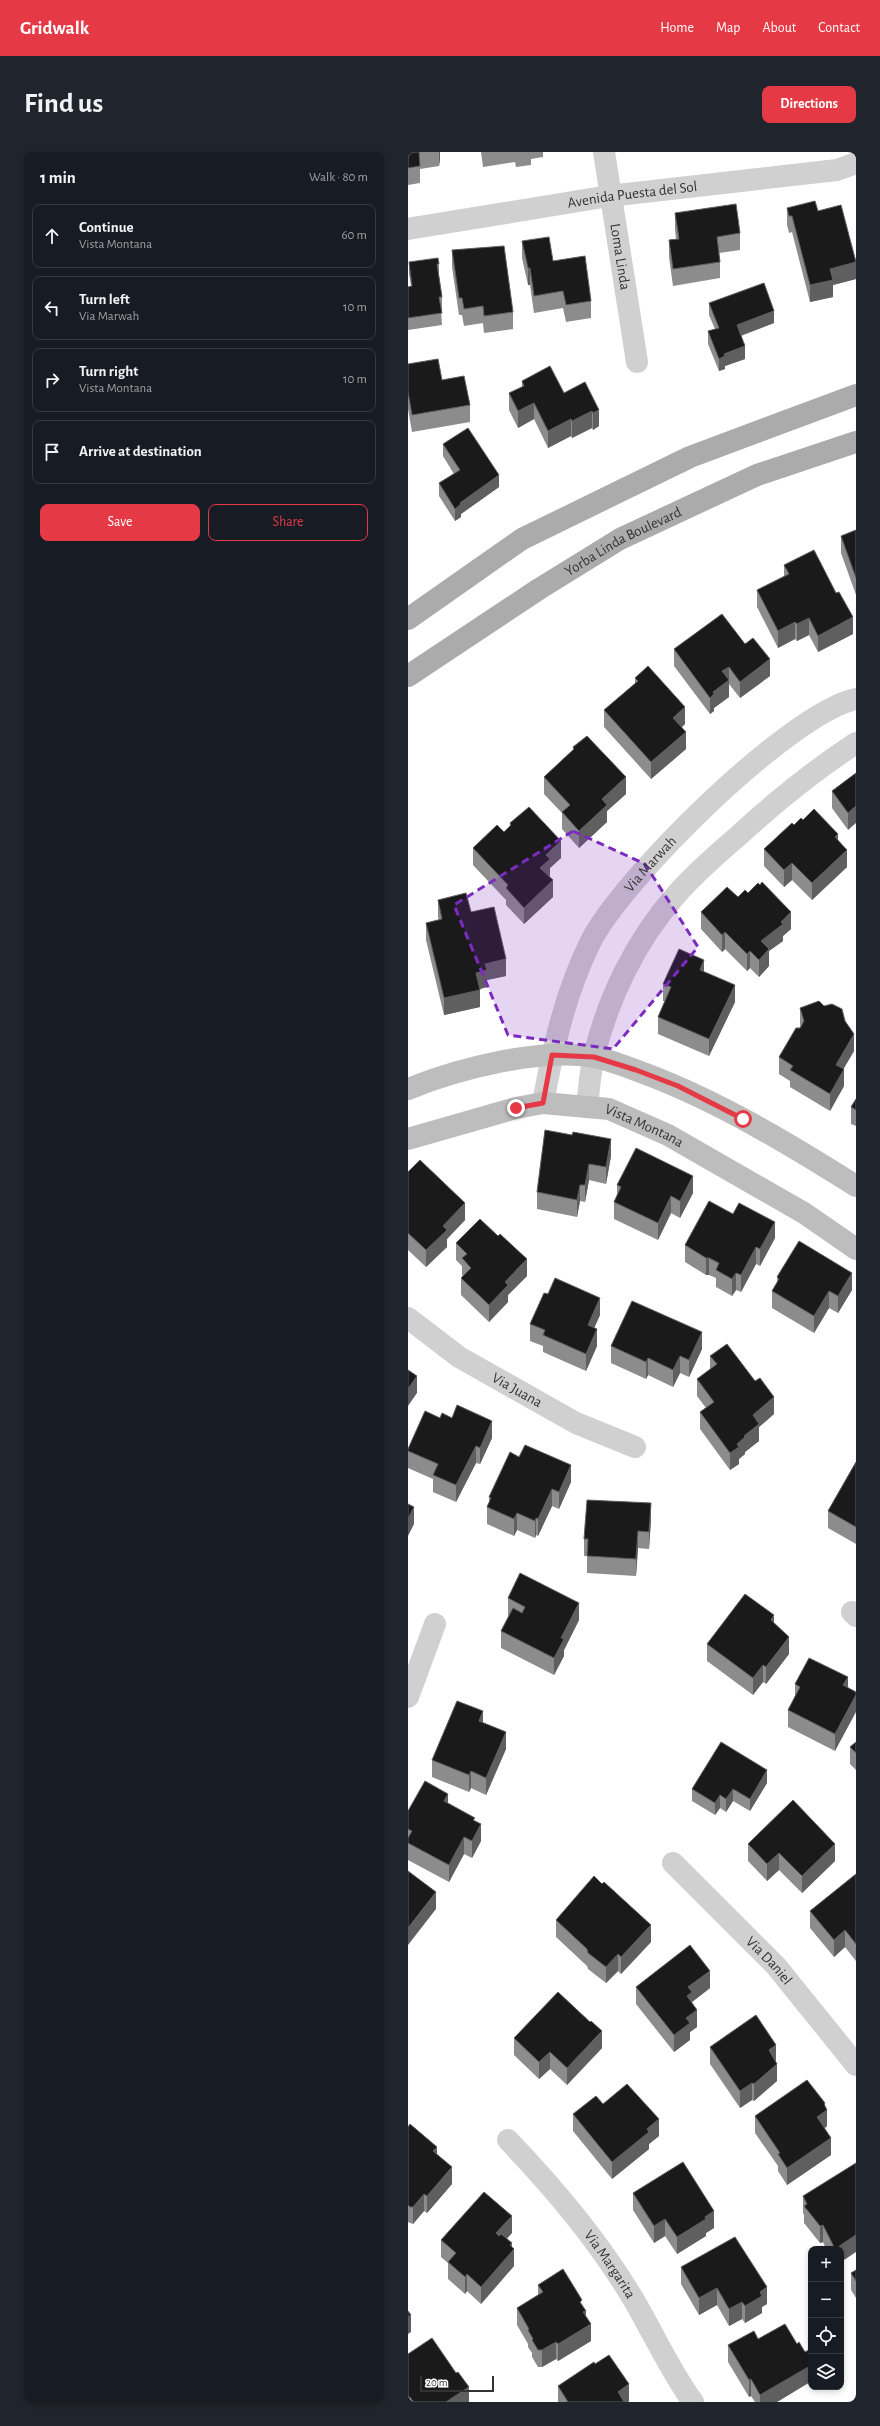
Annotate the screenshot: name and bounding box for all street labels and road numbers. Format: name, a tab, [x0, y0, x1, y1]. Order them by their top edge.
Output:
street label: Avenida Puesta del Sol	[566, 179, 698, 211]
street label: Loma Linda	[607, 223, 633, 291]
street label: Yorba Linda Boulevard	[562, 504, 684, 579]
street label: Via Marwah	[622, 833, 679, 895]
street label: Vista Montana	[603, 1101, 686, 1150]
street label: Via Juana	[489, 1370, 545, 1410]
street label: Via Daniel	[743, 1934, 795, 1988]
street label: Via Margarita	[581, 2228, 638, 2301]

